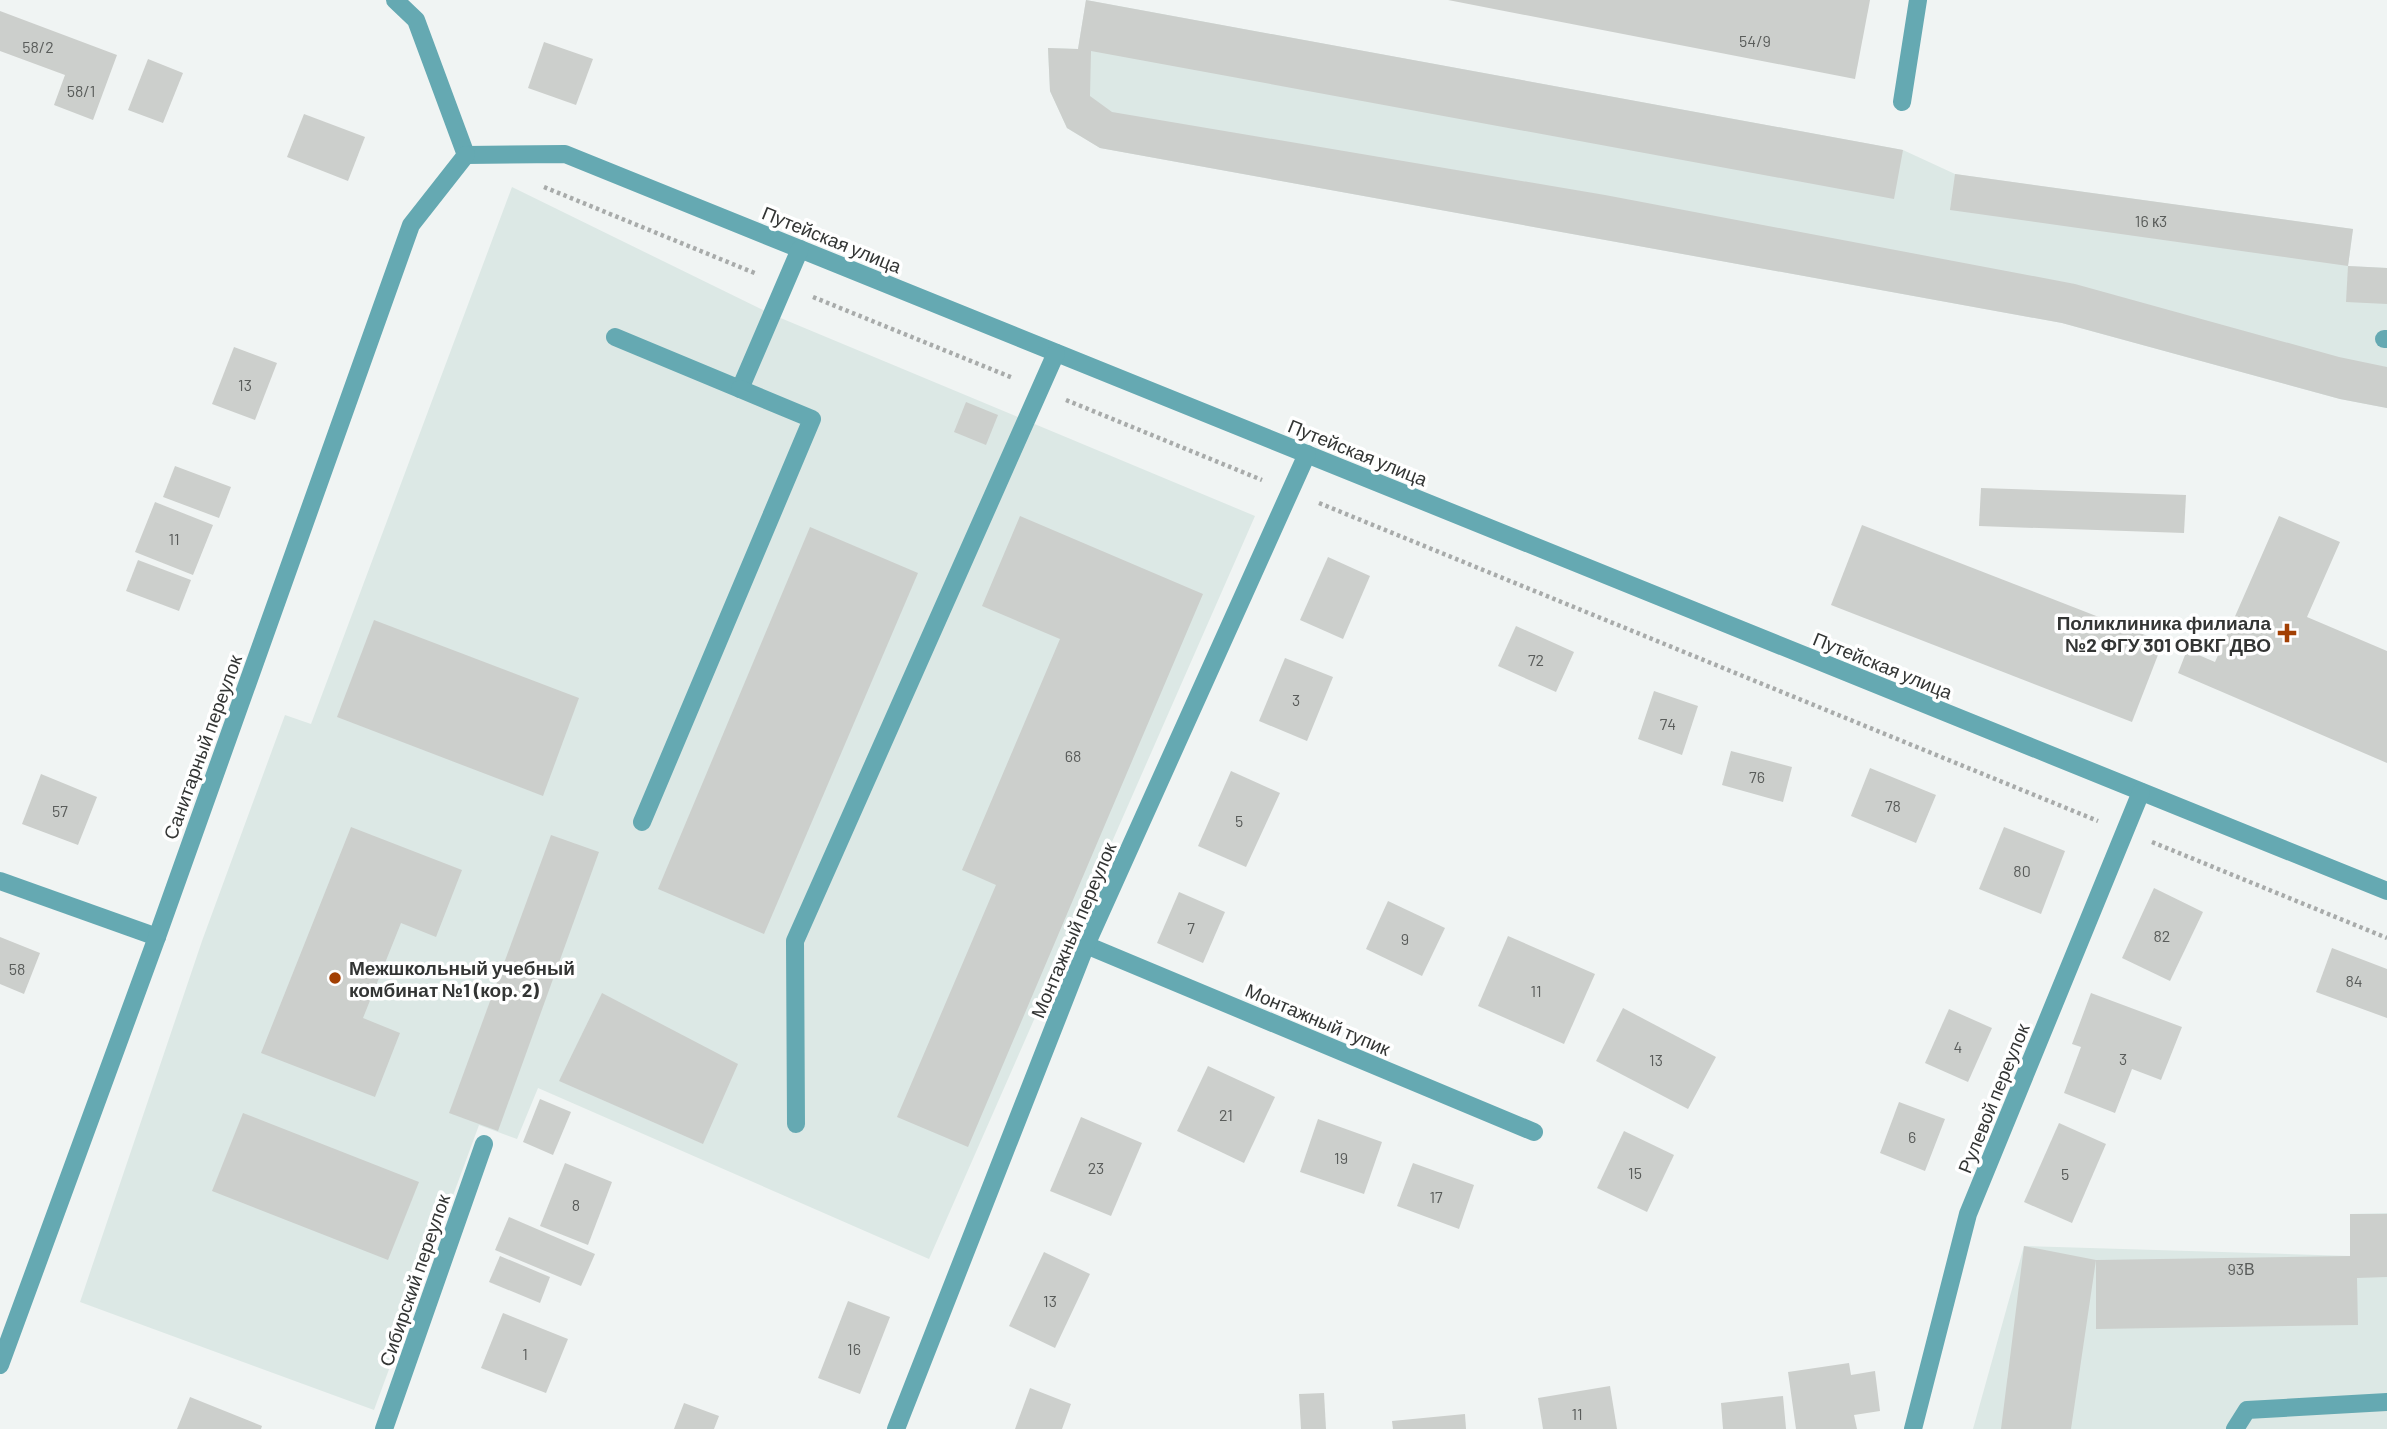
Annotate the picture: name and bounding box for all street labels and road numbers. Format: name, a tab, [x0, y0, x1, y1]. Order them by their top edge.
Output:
street label: Путейская улица	[759, 201, 905, 278]
street label: Путейская улица	[1285, 414, 1431, 491]
street label: Путейская улица	[1810, 627, 1956, 704]
street label: Санитарный переулок	[158, 651, 246, 842]
street label: Монтажный переулок	[1026, 838, 1121, 1021]
street label: Монтажный тупик	[1242, 978, 1394, 1060]
street label: Рулевой переулок	[1952, 1019, 2034, 1176]
street label: Сибирский переулок	[374, 1190, 454, 1369]

